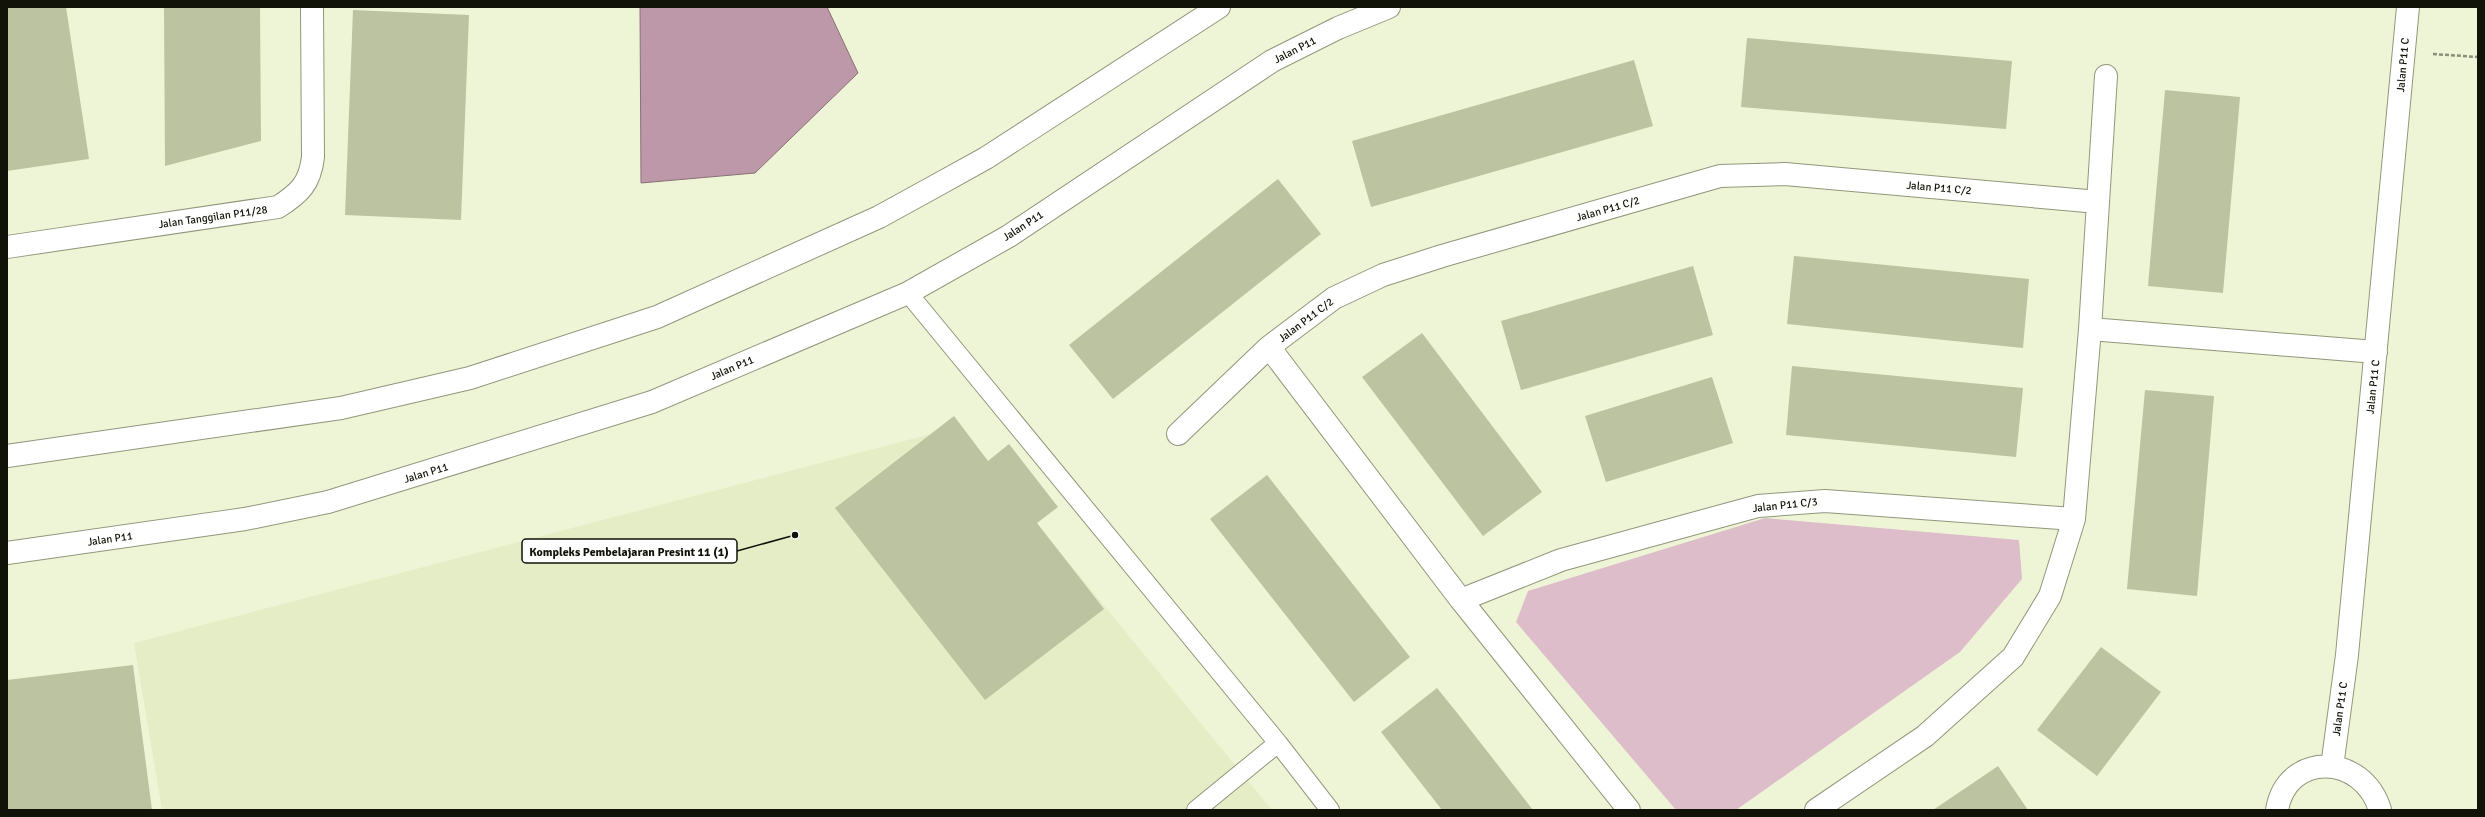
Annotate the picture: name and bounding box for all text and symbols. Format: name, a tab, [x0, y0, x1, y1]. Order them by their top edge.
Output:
street label: Jalan P11	[1272, 34, 1318, 66]
street label: Jalan P11 C	[2394, 37, 2412, 93]
street label: Jalan P11 C/2	[1906, 179, 1972, 197]
street label: Jalan P11 C/2	[1575, 194, 1641, 224]
street label: Jalan Tanggilan P11/28	[158, 203, 268, 231]
street label: Jalan P11	[1000, 208, 1046, 244]
street label: Jalan P11 C/2	[1276, 295, 1336, 345]
street label: Jalan P11	[708, 353, 756, 383]
street label: Jalan P11 C	[2364, 359, 2382, 415]
street label: Jalan P11	[402, 460, 450, 486]
street label: Jalan P11 C/3	[1752, 495, 1818, 515]
street label: Jalan P11	[87, 529, 134, 549]
callout: Kompleks Pembelajaran Presint 11 (1)	[522, 539, 737, 563]
text: Kompleks Pembelajaran Presint 11 (1)	[529, 545, 729, 560]
street label: Jalan P11 C	[2330, 681, 2350, 737]

